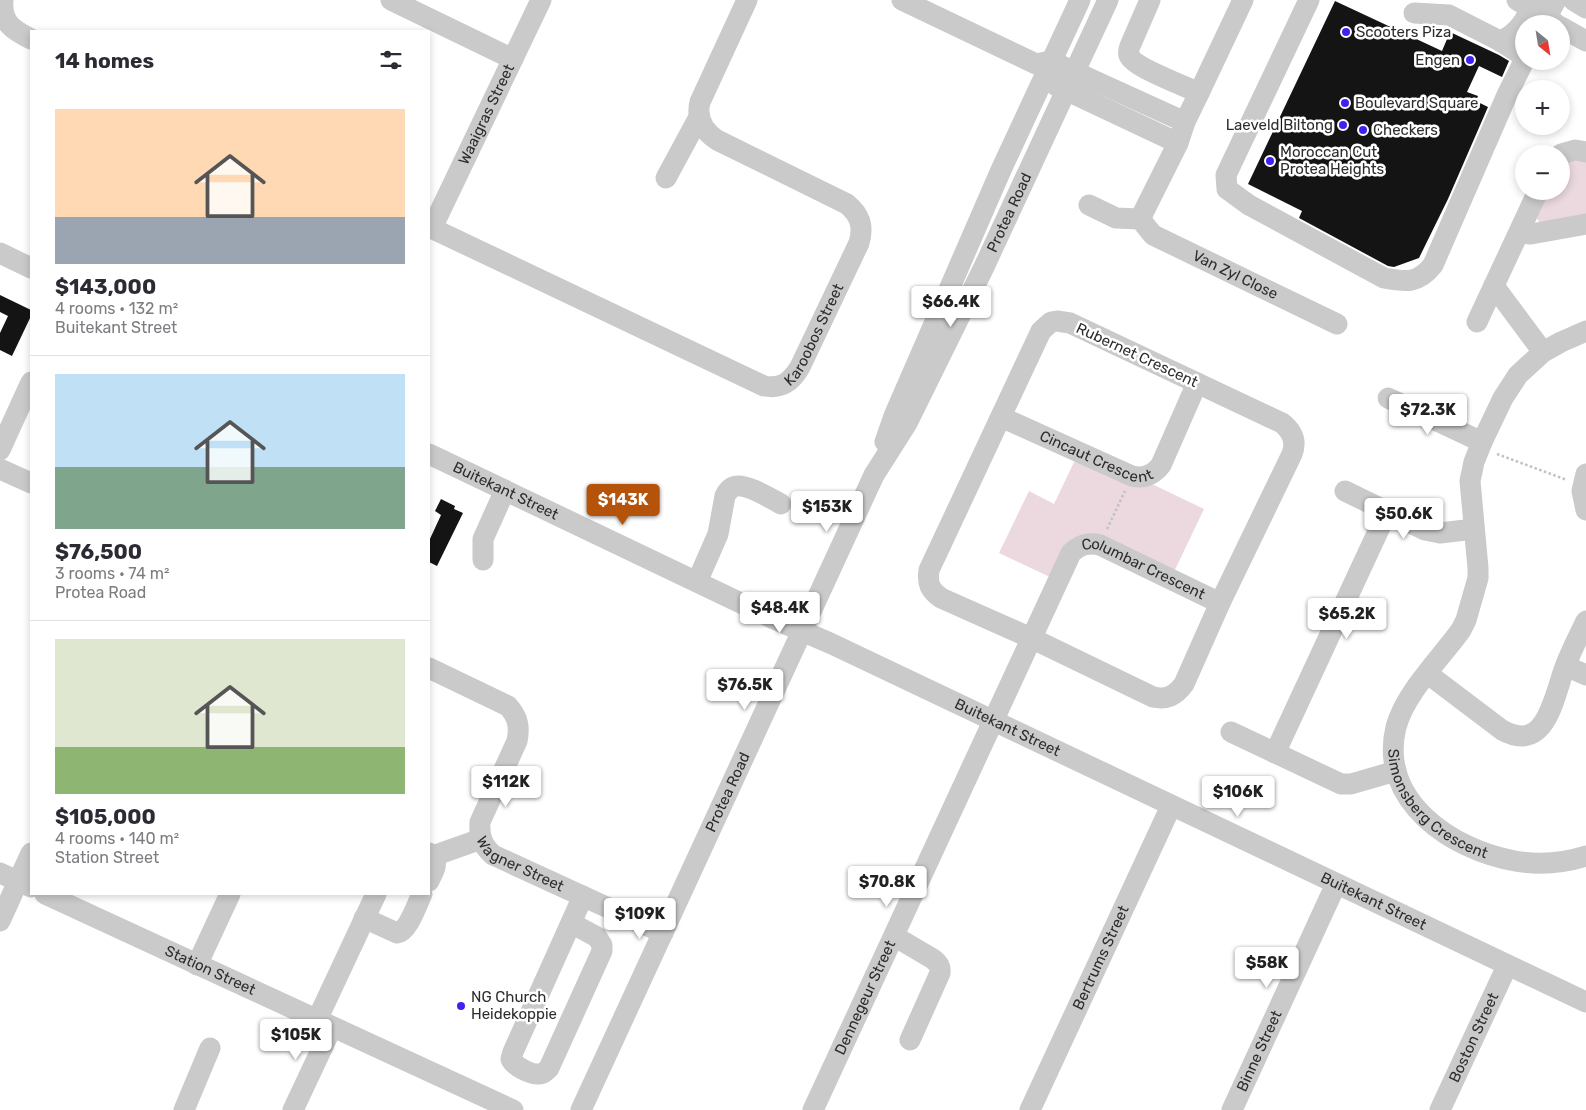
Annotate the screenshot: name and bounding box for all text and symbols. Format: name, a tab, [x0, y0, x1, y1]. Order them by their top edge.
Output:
north arrow	[1515, 15, 1570, 70]
map controls	[1515, 15, 1570, 200]
place label: Scooters Piza	[1356, 23, 1451, 41]
marker: Scooters Piza	[1340, 26, 1352, 38]
icon: filters	[377, 46, 405, 74]
text: 14 homes	[55, 48, 154, 73]
place label: Engen	[1415, 51, 1460, 69]
marker: Engen	[1464, 54, 1476, 66]
street label: Waaigras Street	[455, 61, 518, 168]
button: +	[1515, 80, 1570, 135]
place label: Boulevard Square	[1355, 94, 1478, 112]
marker: Boulevard Square	[1339, 97, 1351, 109]
place label: Laeveld Biltong	[1226, 116, 1333, 134]
marker: Laeveld Biltong	[1337, 119, 1349, 131]
place label: Checkers	[1373, 121, 1438, 139]
marker: Checkers	[1357, 124, 1369, 136]
icon: home	[185, 141, 275, 231]
place label: Moroccan Cut Protea Heights	[1280, 143, 1385, 178]
button: −	[1515, 145, 1570, 200]
marker: Moroccan Cut Protea Heights	[1264, 155, 1276, 167]
street label: Protea Road	[983, 170, 1036, 255]
street label: Van Zyl Close	[1190, 247, 1281, 303]
text: $143,000	[55, 274, 156, 299]
street label: Karoobos Street	[781, 281, 847, 390]
pin: $66.4K	[910, 286, 992, 328]
text: $66.4K	[922, 292, 980, 311]
text: 4 rooms · 132 m²	[55, 299, 178, 318]
text: Buitekant Street	[55, 318, 177, 337]
street label: Rubernet Crescent	[1073, 319, 1201, 391]
pin: $72.3K	[1387, 394, 1469, 436]
text: $72.3K	[1400, 400, 1456, 419]
icon: home	[185, 407, 275, 497]
street label: Cincaut Crescent	[1037, 427, 1156, 486]
street label: Buitekant Street	[450, 458, 561, 524]
pin: $143K	[588, 484, 658, 526]
text: $143K	[598, 490, 648, 509]
pin: $153K	[792, 490, 862, 533]
text: $153K	[802, 497, 852, 516]
pin: $50.6K	[1363, 498, 1445, 540]
text: $50.6K	[1375, 504, 1433, 523]
street label: Columbar Crescent	[1080, 535, 1208, 604]
text: $76,500	[55, 539, 142, 564]
text: 3 rooms · 74 m²	[55, 564, 170, 583]
text: Protea Road	[55, 583, 146, 602]
pin: $48.4K	[739, 592, 821, 634]
text: $48.4K	[751, 598, 809, 617]
pin: $65.2K	[1306, 598, 1388, 640]
text: $65.2K	[1319, 604, 1375, 623]
pin: $76.5K	[704, 668, 786, 711]
icon: home	[185, 672, 275, 762]
text: $76.5K	[717, 675, 773, 694]
street label: Buitekant Street	[952, 695, 1063, 760]
street label: Simonsberg Crescent	[1384, 748, 1490, 862]
street label: Protea Road	[702, 750, 754, 835]
pin: $112K	[471, 766, 541, 808]
text: $112K	[482, 772, 530, 791]
pin: $106K	[1203, 776, 1273, 818]
text: $106K	[1213, 782, 1263, 801]
text: $105,000	[55, 804, 156, 829]
text: 4 rooms · 140 m²	[55, 829, 179, 848]
street label: Wagner Street	[472, 833, 567, 895]
text: Station Street	[55, 848, 159, 867]
pin: $70.8K	[846, 866, 928, 908]
street label: Buitekant Street	[1318, 868, 1429, 934]
text: $70.8K	[859, 872, 915, 891]
pin: $109K	[605, 898, 675, 940]
street label: Bertrums Street	[1069, 903, 1133, 1013]
text: $109K	[615, 904, 665, 923]
street label: Dennegeur Street	[831, 937, 899, 1058]
street label: Station Street	[162, 942, 259, 999]
pin: $58K	[1237, 946, 1297, 989]
text: $58K	[1246, 953, 1288, 972]
place label: NG Church Heidekoppie	[471, 988, 557, 1023]
street label: Boston Street	[1445, 990, 1502, 1085]
marker: NG Church Heidekoppie	[455, 1000, 467, 1012]
street label: Binne Street	[1233, 1007, 1286, 1094]
pin: $105K	[261, 1018, 331, 1061]
text: $105K	[271, 1025, 321, 1044]

